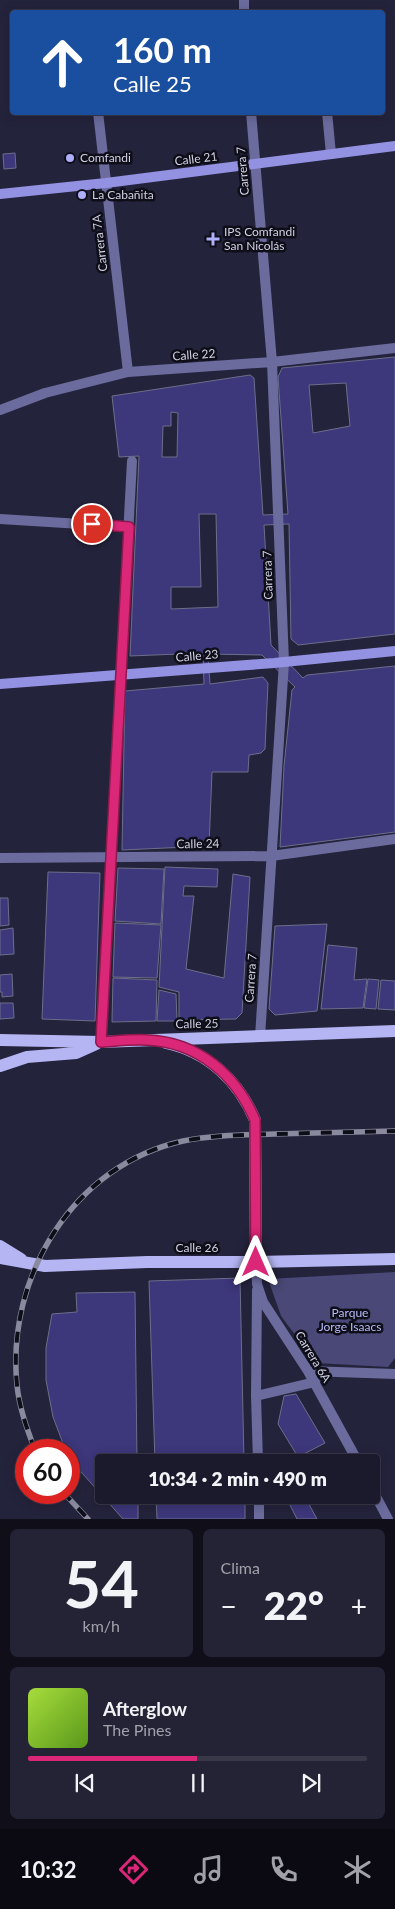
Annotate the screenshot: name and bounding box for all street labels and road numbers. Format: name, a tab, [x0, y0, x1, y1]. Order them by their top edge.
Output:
street label: Carrera 7	[233, 146, 252, 196]
street label: Calle 21	[174, 148, 218, 169]
street label: Carrera 7A	[88, 213, 110, 272]
street label: Calle 22	[172, 346, 216, 363]
street label: Carrera 7	[259, 550, 276, 600]
street label: Calle 23	[175, 646, 219, 665]
street label: Calle 24	[176, 836, 220, 851]
street label: Carrera 7	[241, 953, 260, 1003]
street label: Calle 25	[175, 1016, 219, 1031]
street label: Calle 26	[176, 1240, 219, 1255]
street label: Carrera 6A	[292, 1328, 335, 1386]

